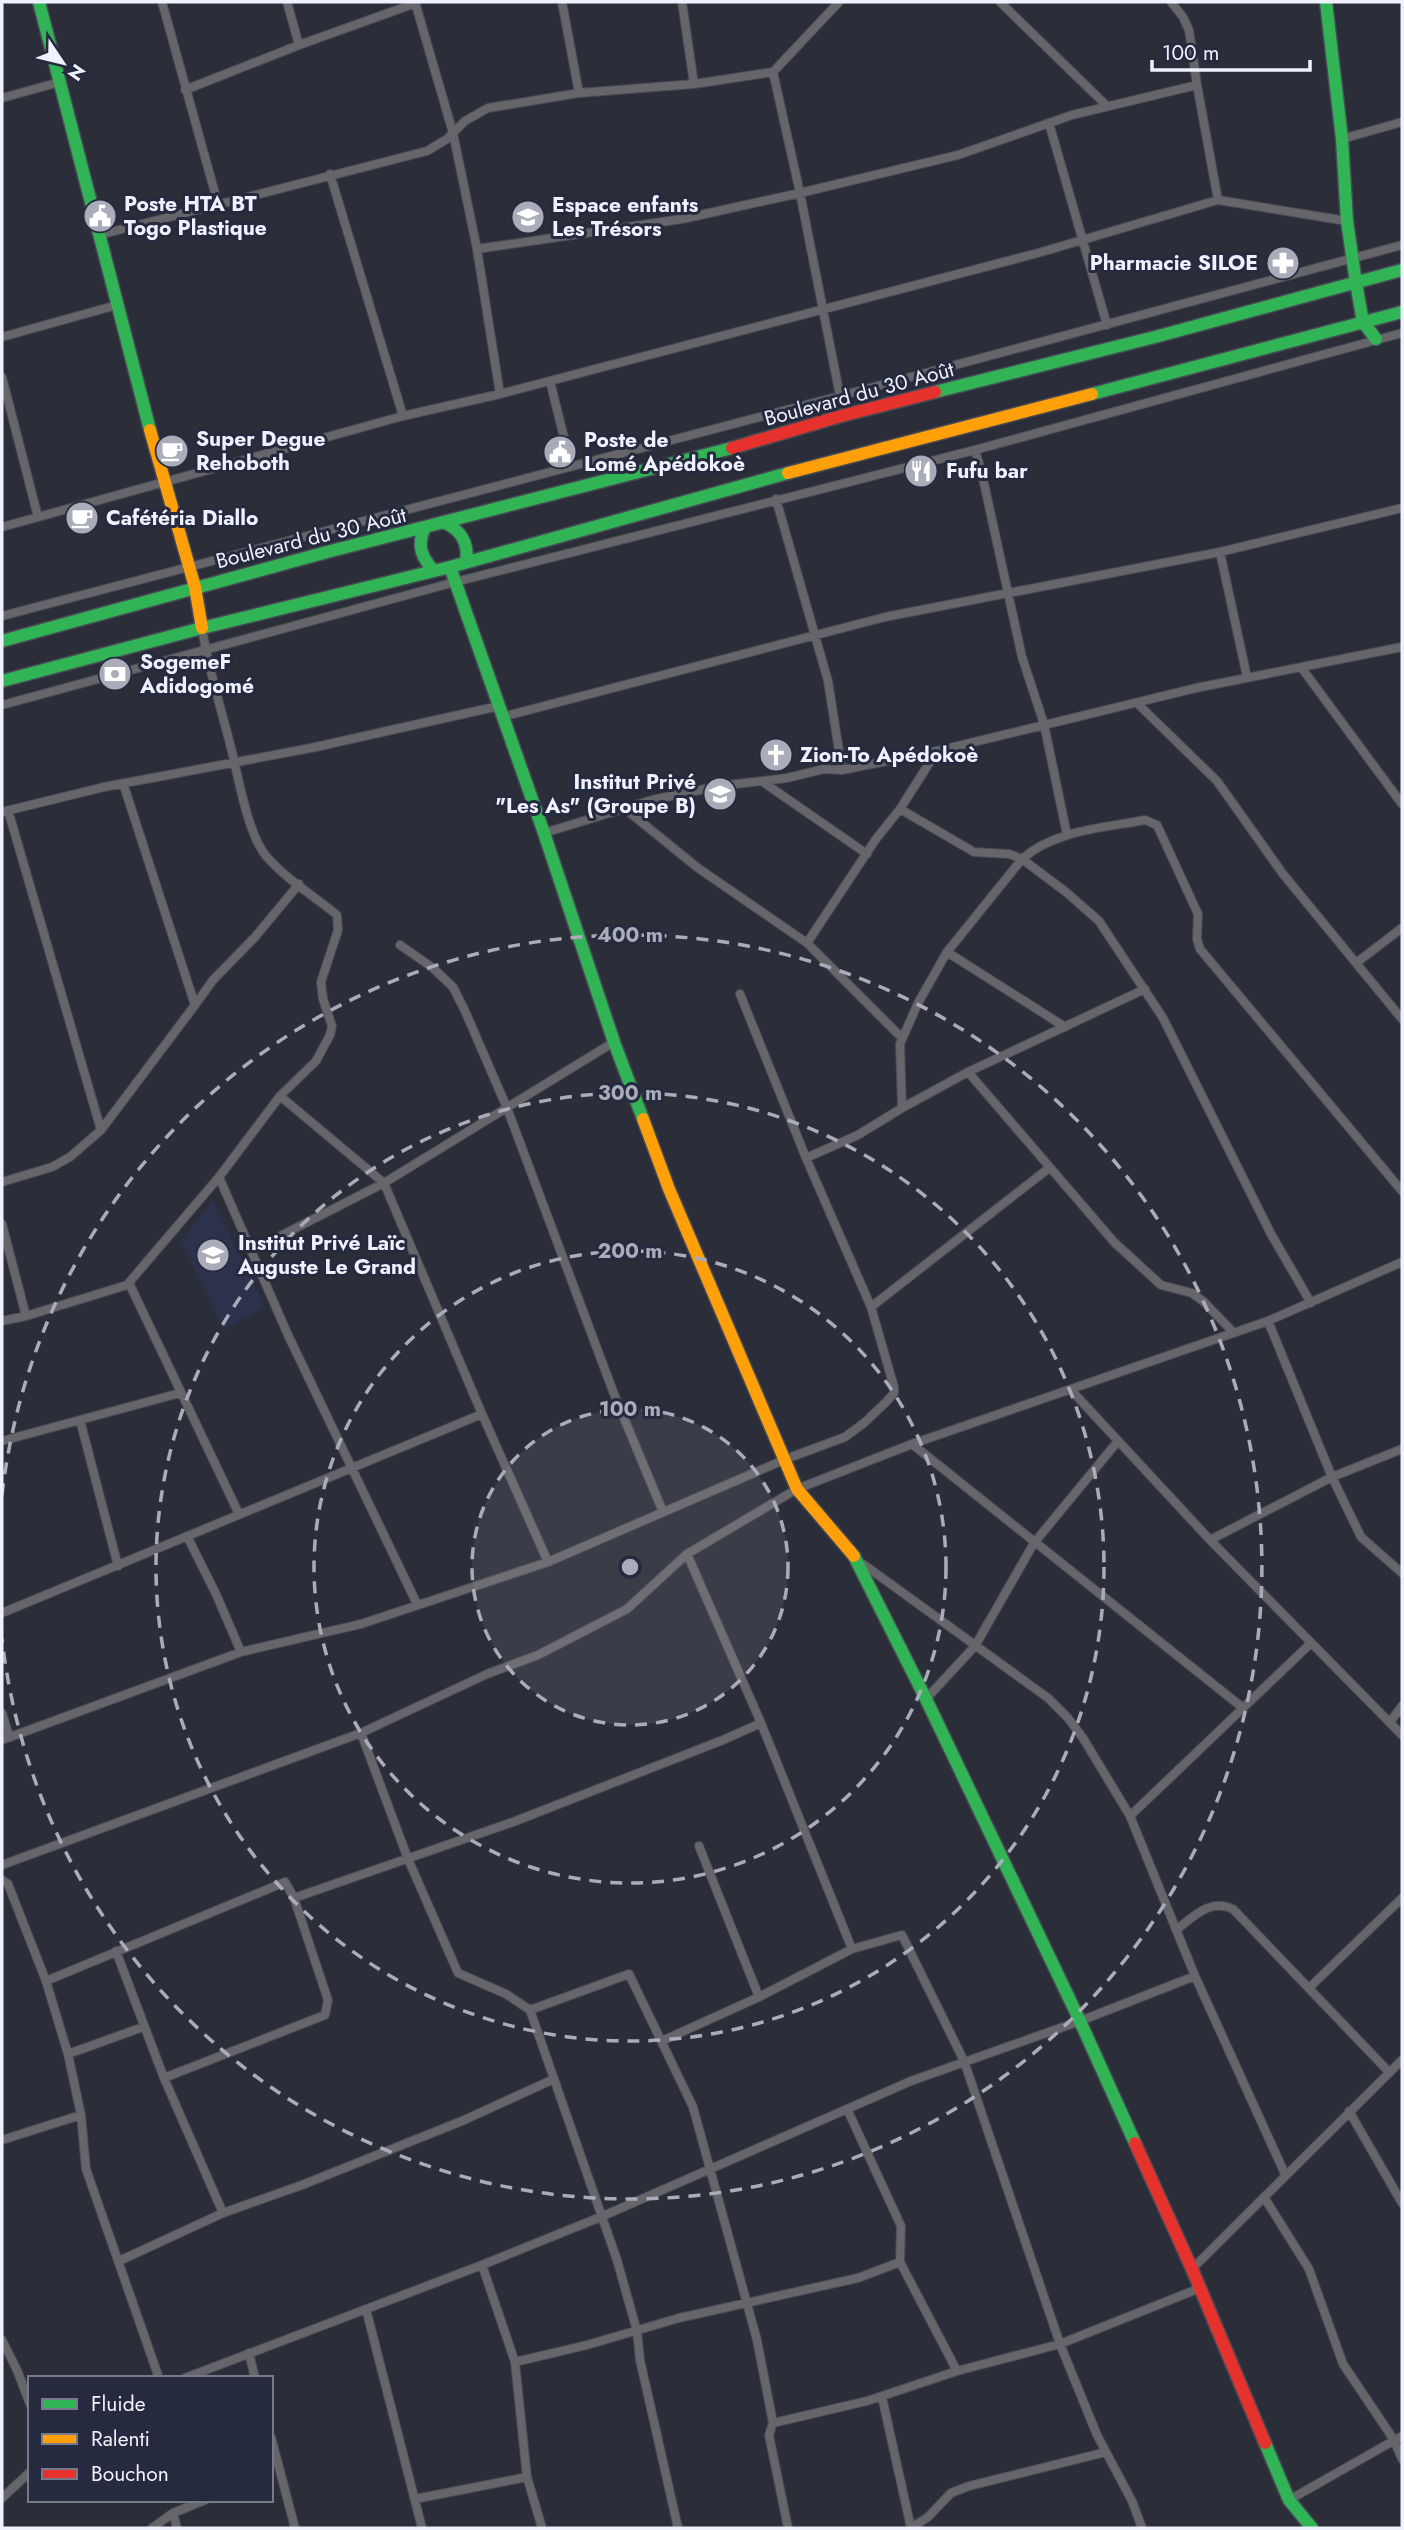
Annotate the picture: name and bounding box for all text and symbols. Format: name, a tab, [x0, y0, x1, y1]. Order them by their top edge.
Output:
north arrow	[28, 28, 98, 98]
scale bar	[1152, 28, 1310, 72]
text: 100 m	[1162, 38, 1219, 68]
text: N	[61, 59, 92, 86]
place label: Poste HTA BT Togo Plastique	[124, 189, 267, 243]
place label: Espace enfants Les Trésors	[552, 190, 699, 244]
public building icon: Poste HTA BT Togo Plastique	[81, 197, 119, 235]
school or university icon: Espace enfants Les Trésors	[509, 198, 547, 236]
pharmacy icon: Pharmacie SILOE	[1264, 244, 1302, 282]
place label: Pharmacie SILOE	[1090, 248, 1258, 278]
street label: Boulevard du 30 Août	[761, 354, 957, 434]
place label: Super Degue Rehoboth	[196, 424, 325, 478]
place label: Poste de Lomé Apédokoè	[584, 425, 745, 479]
cafe icon: Super Degue Rehoboth	[153, 432, 191, 470]
public building icon: Poste de Lomé Apédokoè	[541, 433, 579, 471]
restaurant icon: Fufu bar	[902, 452, 940, 490]
place label: Fufu bar	[946, 456, 1028, 486]
cafe icon: Cafétéria Diallo	[63, 499, 101, 537]
street label: Boulevard du 30 Août	[213, 500, 409, 576]
place label: Cafétéria Diallo	[106, 503, 258, 533]
place label: SogemeF Adidogomé	[139, 647, 254, 701]
bank icon: SogemeF Adidogomé	[96, 655, 134, 693]
church icon: Zion-To Apédokoè	[757, 736, 795, 774]
place label: Zion-To Apédokoè	[800, 740, 978, 770]
place label: Institut Privé "Les As" (Groupe B)	[495, 767, 696, 821]
school or university icon: Institut Privé "Les As" (Groupe B)	[701, 775, 739, 813]
text: 400 m	[597, 920, 663, 950]
text: 300 m	[598, 1078, 662, 1108]
place label: Institut Privé Laïc Auguste Le Grand	[237, 1228, 416, 1282]
school or university icon: Institut Privé Laïc Auguste Le Grand	[194, 1236, 232, 1274]
text: 200 m	[597, 1236, 663, 1266]
text: 100 m	[599, 1394, 661, 1424]
centre of rings	[618, 1555, 642, 1579]
legend	[28, 2376, 273, 2502]
text: Fluide	[91, 2389, 146, 2419]
text: Ralenti	[91, 2424, 150, 2454]
text: Bouchon	[91, 2459, 169, 2489]

